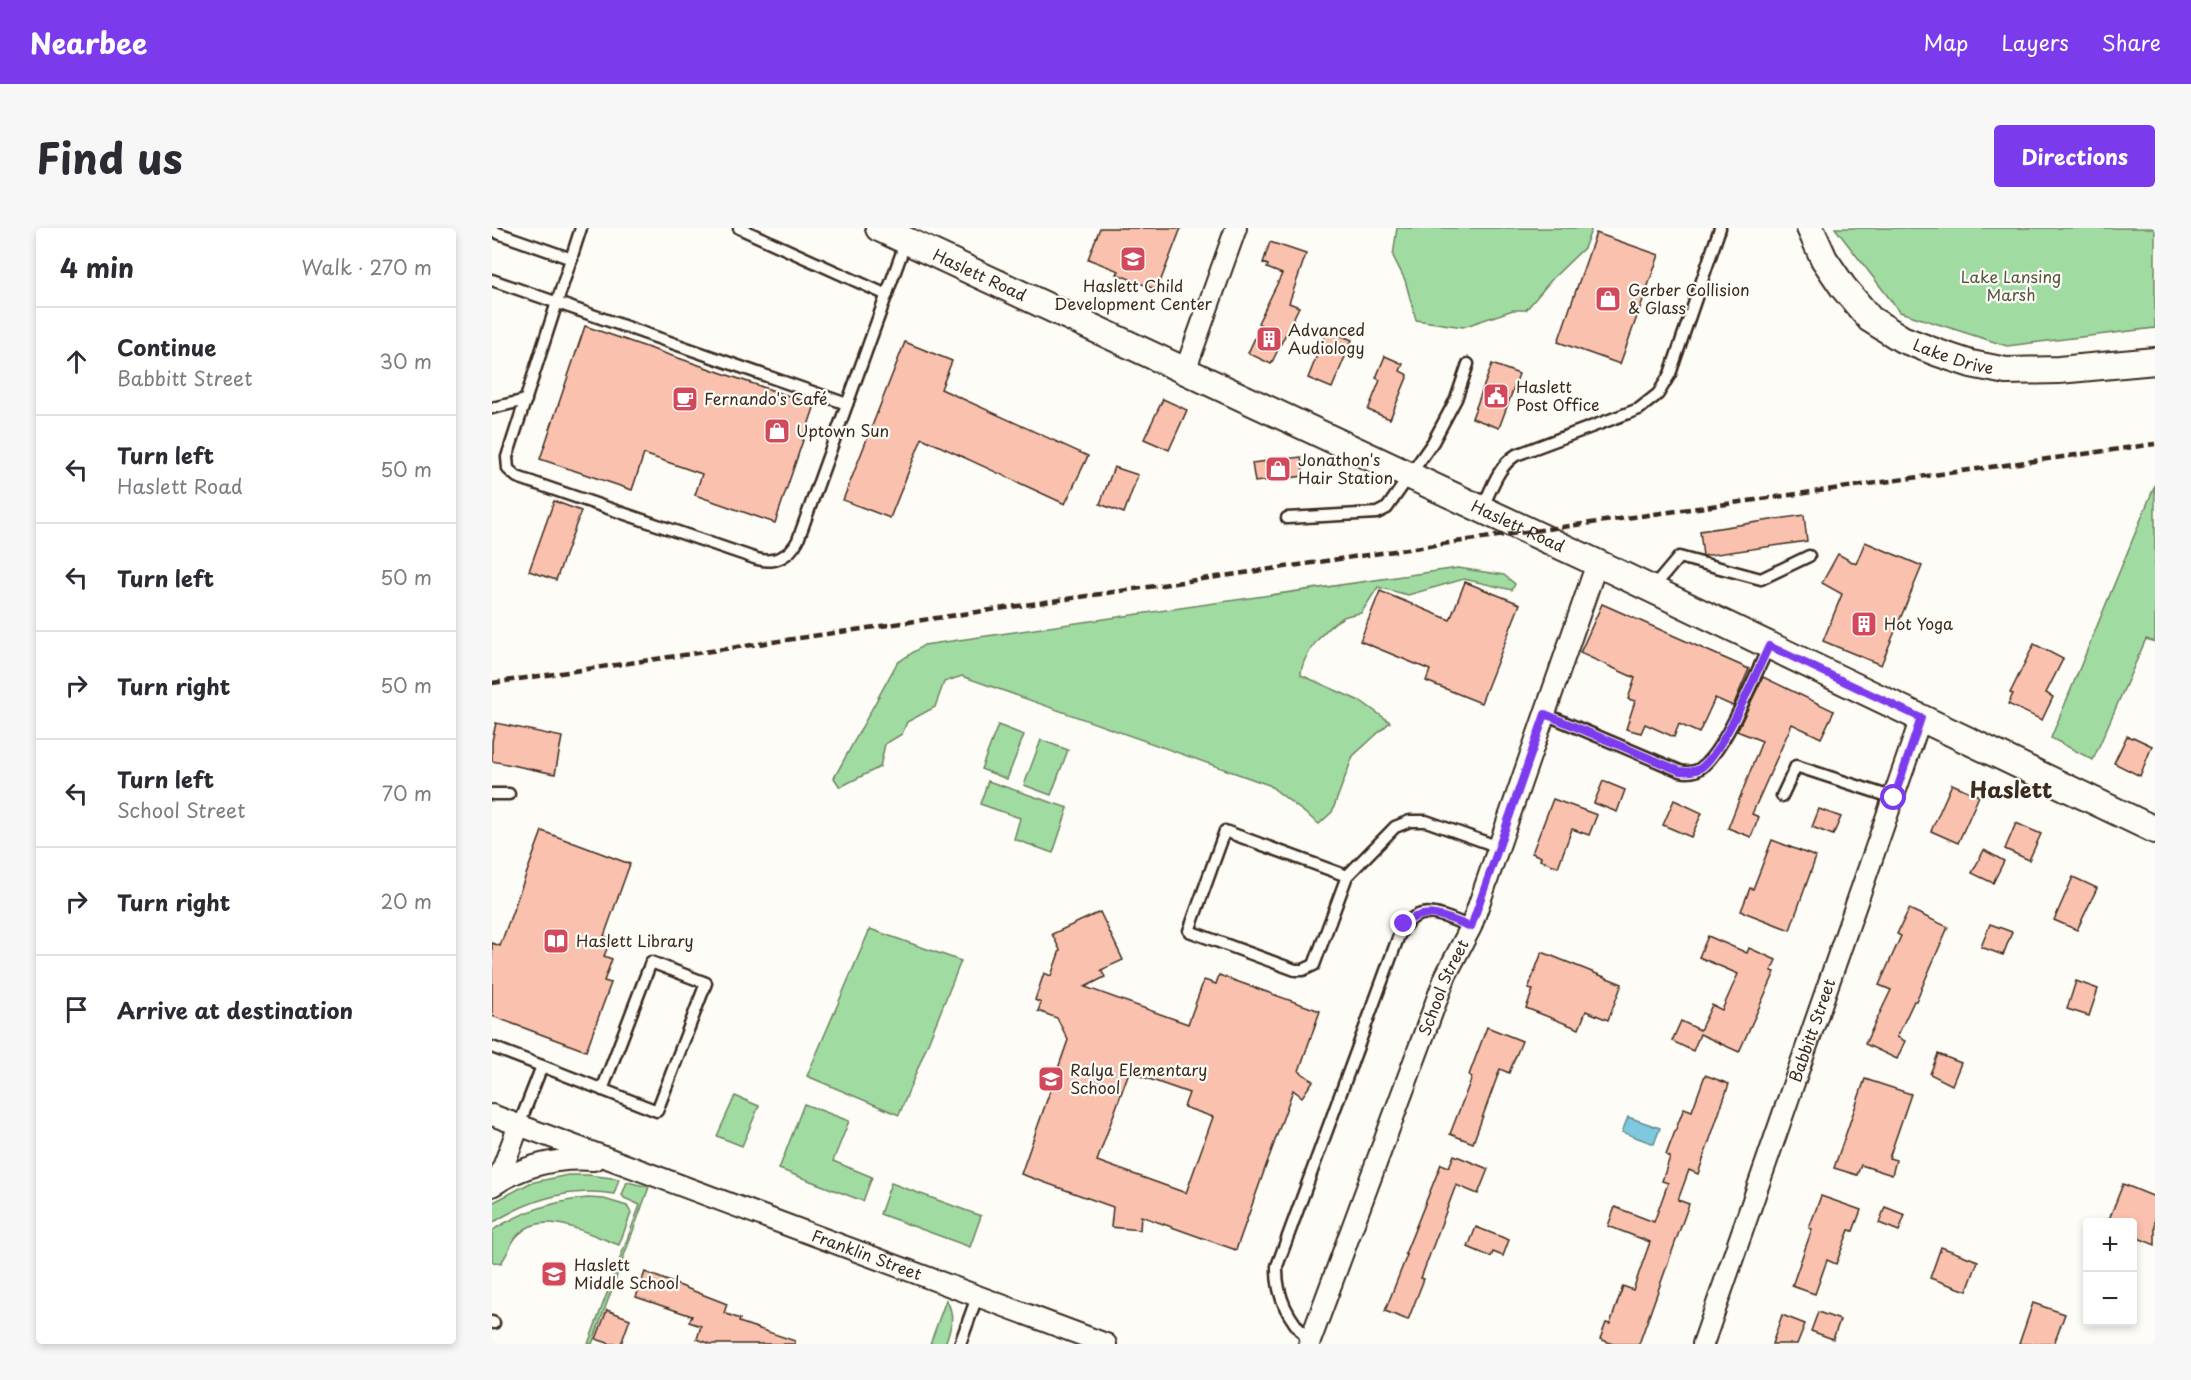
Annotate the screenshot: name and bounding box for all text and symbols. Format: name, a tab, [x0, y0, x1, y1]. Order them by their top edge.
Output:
text: Nearbee	[30, 21, 147, 64]
text: Map	[1924, 26, 1968, 58]
text: Layers	[2001, 26, 2069, 58]
text: Share	[2102, 26, 2161, 58]
text: Find us	[36, 125, 183, 188]
button: Directions	[1994, 125, 2155, 187]
street label: Haslett Road	[929, 242, 1031, 306]
school or university icon: Haslett Child Development Center	[1118, 244, 1148, 274]
text: 4 min	[60, 248, 134, 287]
text: Walk · 270 m	[301, 252, 432, 282]
park label: Lake Lansing Marsh	[1961, 264, 2061, 306]
place label: Haslett Child Development Center	[1054, 273, 1213, 315]
place label: Gerber Collision & Glass	[1628, 277, 1750, 319]
shop icon: Gerber Collision & Glass	[1593, 284, 1623, 314]
place label: Advanced Audiology	[1288, 317, 1365, 359]
building icon: Advanced Audiology	[1254, 324, 1284, 354]
text: Continue	[117, 330, 216, 363]
street label: Lake Drive	[1910, 332, 1996, 379]
icon: ahead	[60, 345, 93, 378]
text: 30 m	[379, 346, 432, 376]
text: Babbitt Street	[117, 363, 252, 393]
place label: Haslett Post Office	[1516, 374, 1600, 416]
public building icon: Haslett Post Office	[1481, 381, 1511, 411]
cafe icon: Fernando's Café	[670, 384, 700, 414]
place label: Fernando's Café	[704, 386, 828, 410]
shop icon: Uptown Sun	[762, 416, 792, 446]
place label: Uptown Sun	[796, 418, 889, 442]
text: Turn left	[117, 438, 214, 471]
place label: Jonathon's Hair Station	[1298, 447, 1393, 489]
icon: left	[60, 453, 93, 486]
text: 50 m	[380, 454, 432, 484]
shop icon: Jonathon's Hair Station	[1263, 454, 1293, 484]
text: Haslett Road	[117, 471, 243, 501]
street label: Haslett Road	[1468, 493, 1569, 557]
icon: left	[60, 561, 93, 594]
text: Turn left	[117, 561, 214, 594]
text: 50 m	[380, 562, 432, 592]
building icon: Hot Yoga	[1849, 609, 1879, 639]
place label: Hot Yoga	[1884, 611, 1953, 635]
icon: right	[60, 669, 93, 702]
text: Turn right	[117, 669, 230, 702]
text: 50 m	[380, 670, 432, 700]
text: Turn left	[117, 762, 214, 795]
district label: Haslett	[1970, 772, 2052, 805]
icon: left	[60, 777, 93, 810]
text: 70 m	[382, 778, 432, 808]
route start	[1880, 784, 1906, 810]
text: School Street	[117, 795, 245, 825]
icon: right	[60, 885, 93, 918]
text: Turn right	[117, 885, 230, 918]
text: 20 m	[380, 886, 432, 916]
route end	[1390, 910, 1416, 936]
library icon: Haslett Library	[541, 926, 571, 956]
place label: Haslett Library	[576, 928, 694, 952]
street label: School Street	[1412, 934, 1474, 1039]
street label: Babbitt Street	[1782, 975, 1841, 1085]
icon: arrive	[60, 993, 93, 1026]
text: Arrive at destination	[117, 993, 353, 1026]
place label: Ralya Elementary School	[1070, 1057, 1207, 1099]
school or university icon: Ralya Elementary School	[1036, 1064, 1066, 1094]
map controls	[2083, 1218, 2137, 1326]
button: +	[2083, 1218, 2137, 1272]
street label: Franklin Street	[809, 1222, 926, 1285]
place label: Haslett Middle School	[574, 1252, 679, 1294]
school or university icon: Haslett Middle School	[539, 1259, 569, 1289]
button: −	[2083, 1272, 2137, 1326]

